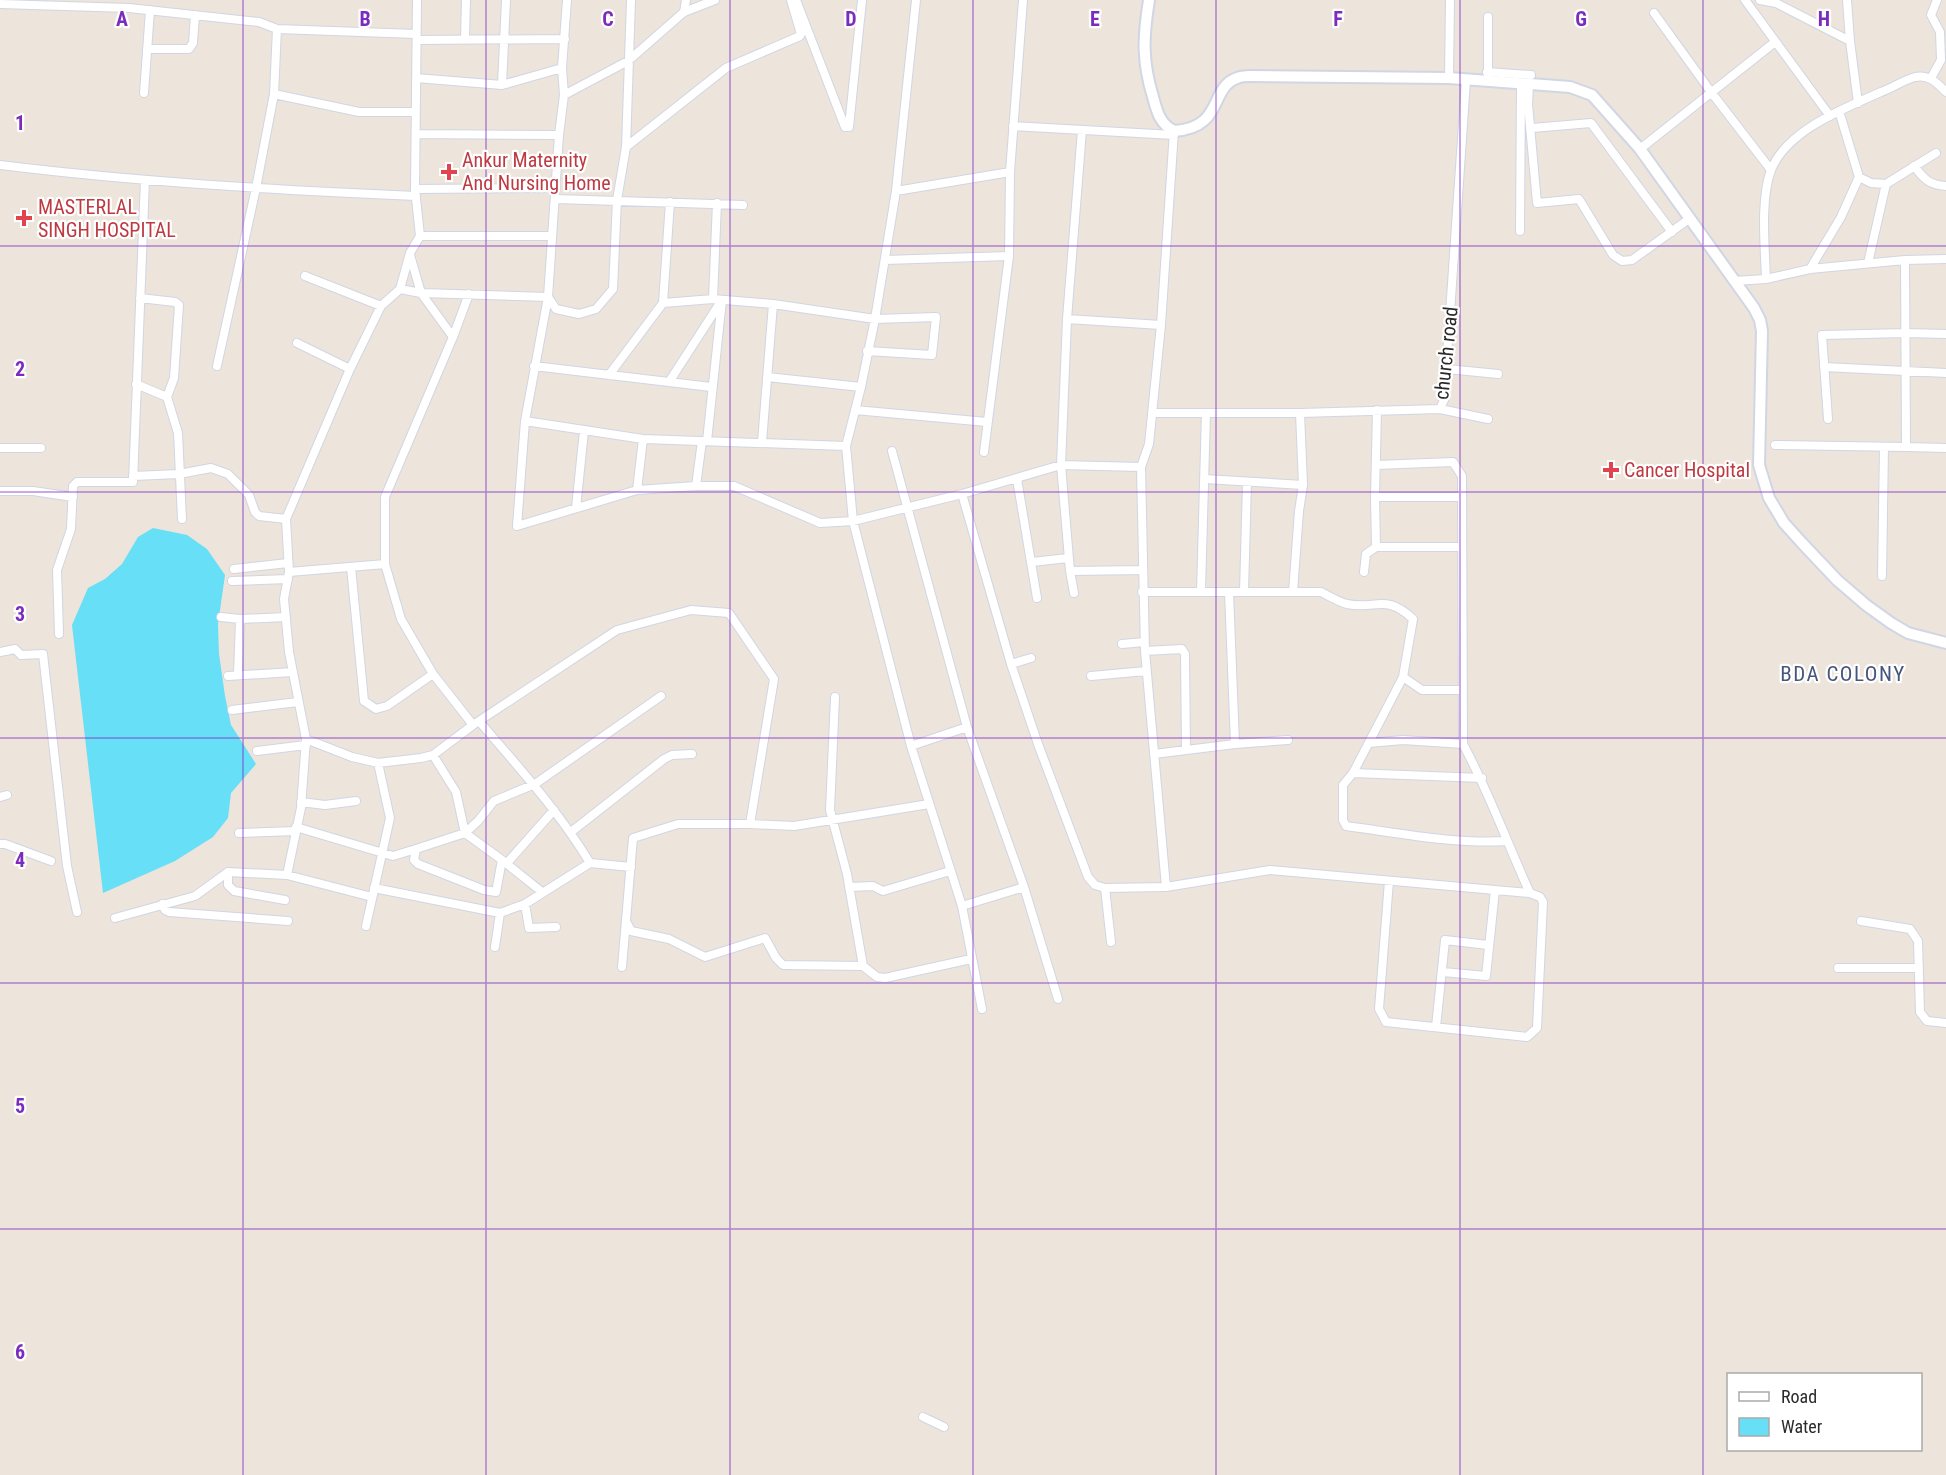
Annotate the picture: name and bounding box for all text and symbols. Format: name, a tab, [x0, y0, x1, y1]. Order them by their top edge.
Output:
text: A	[116, 7, 128, 31]
text: B	[359, 7, 371, 31]
text: C	[602, 7, 614, 31]
text: D	[845, 7, 857, 31]
text: E	[1090, 7, 1100, 31]
text: F	[1333, 7, 1343, 31]
text: G	[1575, 7, 1587, 31]
text: H	[1818, 7, 1830, 31]
text: 1	[15, 111, 25, 135]
place label: Ankur Maternity And Nursing Home	[462, 148, 611, 195]
marker: Ankur Maternity And Nursing Home	[440, 163, 458, 181]
place label: MASTERLAL SINGH HOSPITAL	[38, 195, 176, 242]
marker: MASTERLAL SINGH HOSPITAL	[15, 209, 33, 227]
street label: church road	[1429, 305, 1463, 401]
text: 2	[15, 357, 25, 381]
place label: Cancer Hospital	[1624, 458, 1750, 482]
marker: Cancer Hospital	[1602, 461, 1620, 479]
text: 3	[15, 602, 25, 626]
district label: BDA COLONY	[1780, 662, 1906, 686]
text: 4	[15, 848, 25, 872]
text: 5	[15, 1094, 25, 1118]
text: 6	[15, 1340, 25, 1364]
legend	[1727, 1373, 1922, 1451]
text: Road	[1781, 1386, 1817, 1407]
text: Water	[1781, 1416, 1823, 1437]

